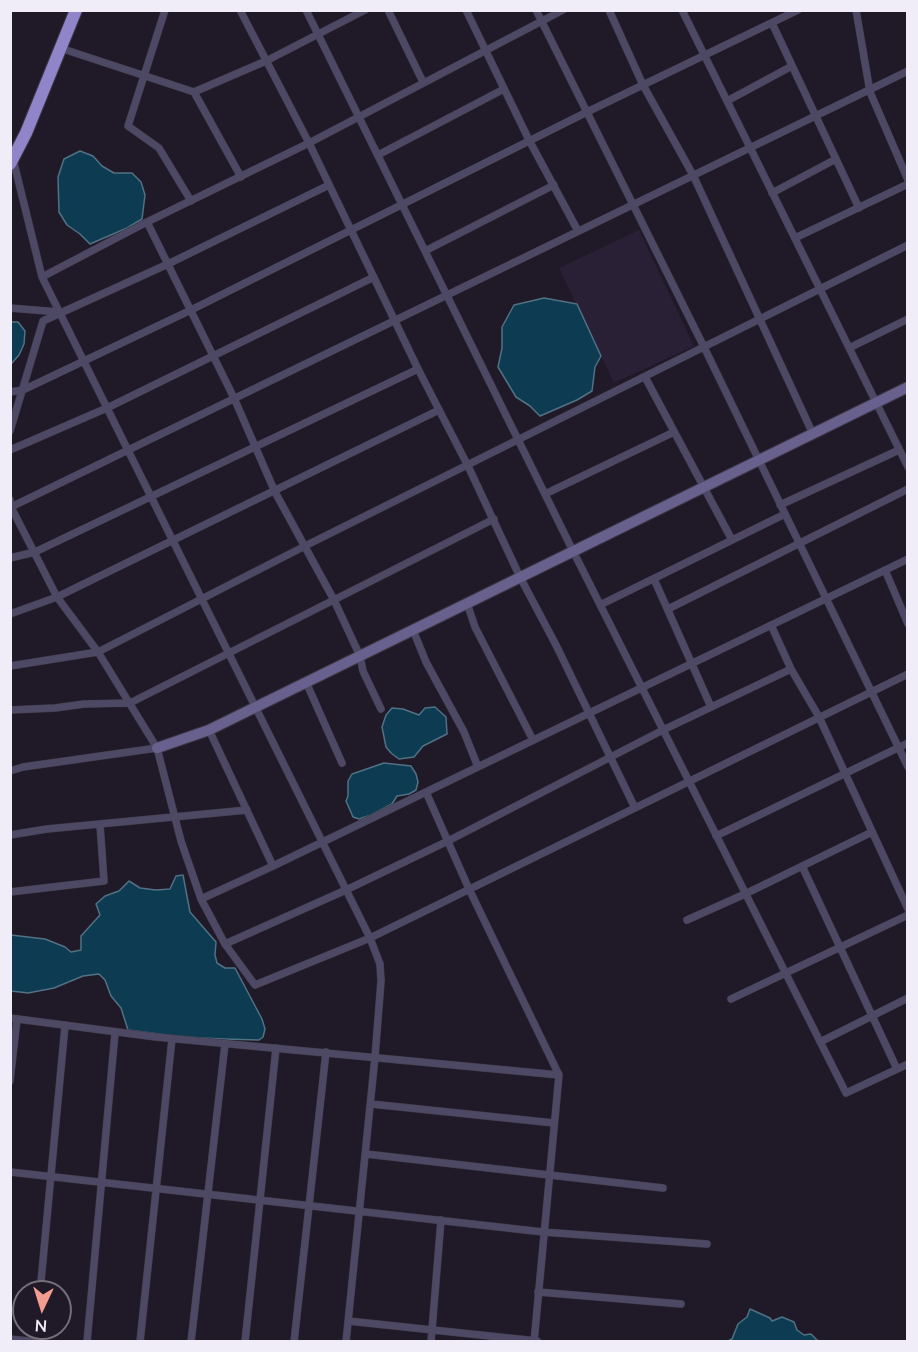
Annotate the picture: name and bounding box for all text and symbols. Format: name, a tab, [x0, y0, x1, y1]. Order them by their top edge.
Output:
north arrow	[12, 1280, 72, 1340]
text: N	[34, 1317, 48, 1336]

